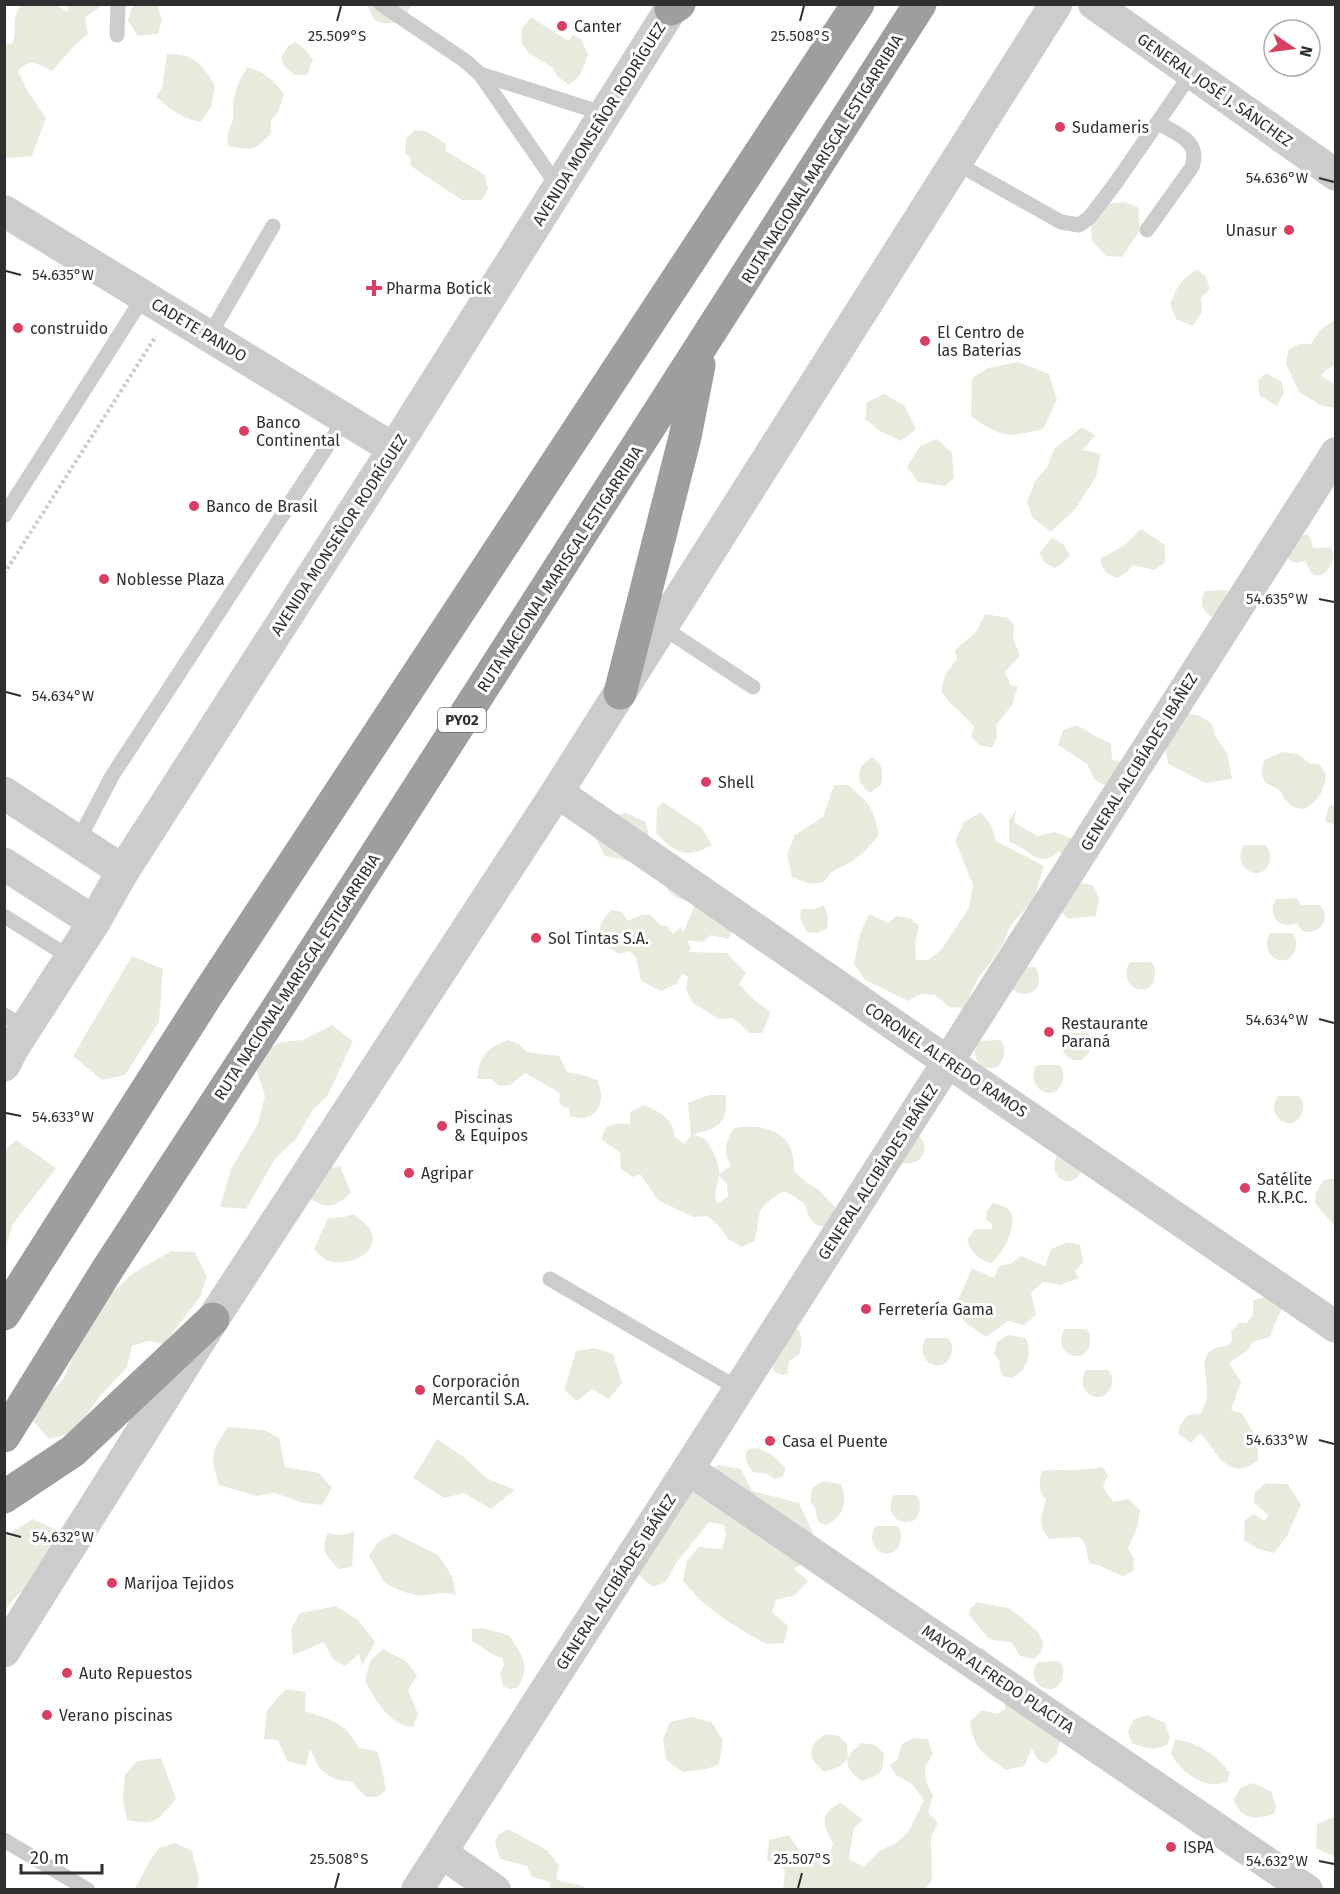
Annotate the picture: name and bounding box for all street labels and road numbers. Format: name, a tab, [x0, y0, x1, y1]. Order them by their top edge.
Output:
street label: AVENIDA MONSEÑOR RODRÍGUEZ	[528, 18, 670, 229]
street label: GENERAL JOSÉ J. SÁNCHEZ	[1134, 28, 1297, 151]
street label: RUTA NACIONAL MARISCAL ESTIGARRIBIA	[737, 30, 907, 287]
street label: CADETE PANDO	[148, 294, 250, 366]
street label: AVENIDA MONSEÑOR RODRÍGUEZ	[266, 430, 411, 639]
street label: RUTA NACIONAL MARISCAL ESTIGARRIBIA	[473, 442, 647, 696]
street label: GENERAL ALCIBÍADES IBÁÑEZ	[1076, 669, 1202, 854]
road number: PY02	[438, 708, 486, 732]
street label: RUTA NACIONAL MARISCAL ESTIGARRIBIA	[210, 850, 384, 1104]
street label: CORONEL ALFREDO RAMOS	[861, 998, 1031, 1122]
street label: GENERAL ALCIBÍADES IBÁÑEZ	[813, 1080, 942, 1263]
street label: GENERAL ALCIBÍADES IBÁÑEZ	[551, 1490, 680, 1673]
street label: MAYOR ALFREDO PLACITA	[918, 1621, 1078, 1738]

